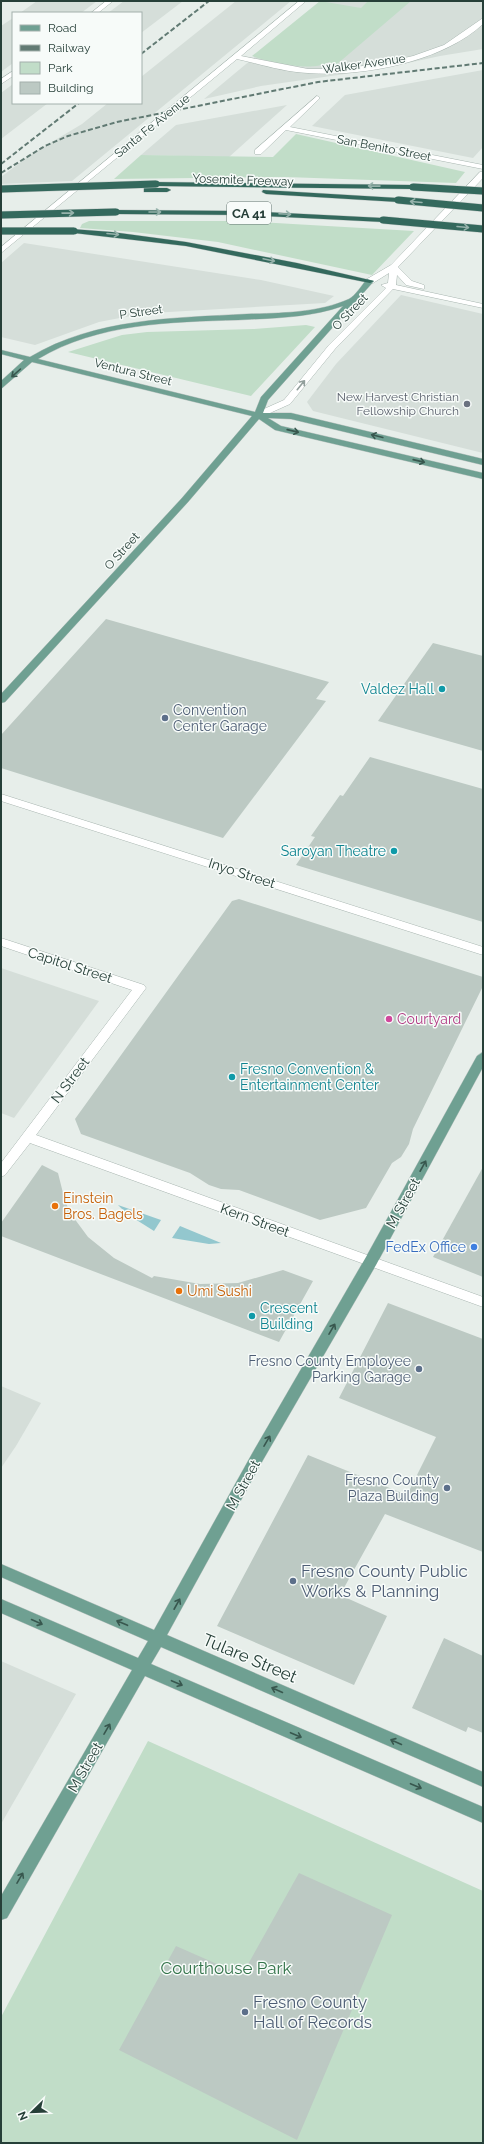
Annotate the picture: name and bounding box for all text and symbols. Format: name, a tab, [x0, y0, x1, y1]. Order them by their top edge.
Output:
legend	[12, 12, 142, 104]
text: Road	[48, 21, 77, 35]
text: Railway	[48, 41, 91, 55]
street label: Walker Avenue	[322, 51, 406, 77]
text: Park	[48, 61, 73, 75]
text: Building	[48, 81, 94, 95]
street label: Santa Fe Avenue	[111, 91, 193, 161]
street label: San Benito Street	[336, 132, 432, 164]
street label: Yosemite Freeway	[192, 171, 294, 189]
one-way arrow	[368, 182, 381, 190]
one-way arrow	[410, 198, 423, 205]
road number: CA 41	[227, 202, 271, 224]
one-way arrow	[148, 208, 161, 216]
one-way arrow	[61, 209, 74, 217]
one-way arrow	[278, 211, 291, 218]
one-way arrow	[456, 224, 469, 231]
one-way arrow	[106, 230, 119, 238]
one-way arrow	[262, 257, 275, 265]
street label: O Street	[329, 291, 371, 333]
street label: P Street	[118, 302, 164, 322]
street label: Ventura Street	[93, 356, 173, 388]
one-way arrow	[11, 368, 21, 377]
one-way arrow	[296, 380, 305, 391]
place label: New Harvest Christian Fellowship Church	[337, 390, 459, 418]
marker: New Harvest Christian Fellowship Church	[462, 399, 472, 409]
one-way arrow	[286, 428, 299, 436]
one-way arrow	[371, 432, 384, 440]
one-way arrow	[413, 458, 426, 466]
street label: O Street	[102, 529, 142, 573]
place label: Valdez Hall	[361, 681, 434, 697]
marker: Valdez Hall	[437, 684, 447, 694]
place label: Convention Center Garage	[173, 702, 267, 734]
marker: Convention Center Garage	[160, 713, 170, 723]
place label: Saroyan Theatre	[281, 843, 386, 859]
marker: Saroyan Theatre	[389, 846, 399, 856]
street label: Inyo Street	[206, 855, 278, 891]
street label: Capitol Street	[26, 944, 114, 986]
place label: Courtyard	[397, 1011, 461, 1027]
marker: Courtyard	[384, 1014, 394, 1024]
street label: N Street	[48, 1054, 93, 1106]
place label: Fresno Convention & Entertainment Center	[240, 1061, 379, 1093]
marker: Fresno Convention & Entertainment Center	[227, 1072, 237, 1082]
one-way arrow	[420, 1160, 428, 1172]
street label: M Street	[383, 1175, 423, 1231]
place label: Einstein Bros. Bagels	[63, 1190, 143, 1222]
street label: Kern Street	[218, 1200, 292, 1240]
marker: Einstein Bros. Bagels	[50, 1201, 60, 1211]
place label: FedEx Office	[386, 1239, 466, 1255]
marker: FedEx Office	[469, 1242, 479, 1252]
place label: Umi Sushi	[187, 1283, 252, 1299]
marker: Umi Sushi	[174, 1286, 184, 1296]
place label: Crescent Building	[260, 1300, 318, 1332]
marker: Crescent Building	[247, 1311, 257, 1321]
one-way arrow	[328, 1323, 336, 1335]
place label: Fresno County Employee Parking Garage	[248, 1353, 411, 1385]
marker: Fresno County Employee Parking Garage	[414, 1364, 424, 1374]
one-way arrow	[263, 1435, 271, 1447]
street label: M Street	[223, 1457, 263, 1513]
place label: Fresno County Plaza Building	[345, 1472, 439, 1504]
marker: Fresno County Plaza Building	[442, 1483, 452, 1493]
place label: Fresno County Public Works & Planning	[301, 1561, 468, 1601]
marker: Fresno County Public Works & Planning	[288, 1576, 298, 1586]
one-way arrow	[173, 1598, 181, 1610]
one-way arrow	[116, 1618, 128, 1626]
one-way arrow	[30, 1619, 42, 1626]
street label: Tulare Street	[200, 1629, 300, 1687]
one-way arrow	[171, 1680, 183, 1687]
one-way arrow	[271, 1686, 283, 1693]
one-way arrow	[103, 1724, 111, 1736]
one-way arrow	[290, 1731, 302, 1739]
one-way arrow	[390, 1738, 402, 1746]
street label: M Street	[64, 1739, 106, 1795]
one-way arrow	[409, 1783, 421, 1790]
one-way arrow	[17, 1872, 25, 1884]
park label: Courthouse Park	[161, 1958, 291, 1978]
place label: Fresno County Hall of Records	[253, 1992, 372, 2032]
marker: Fresno County Hall of Records	[240, 2007, 250, 2017]
north arrow	[12, 2092, 52, 2132]
text: N	[16, 2109, 31, 2122]

